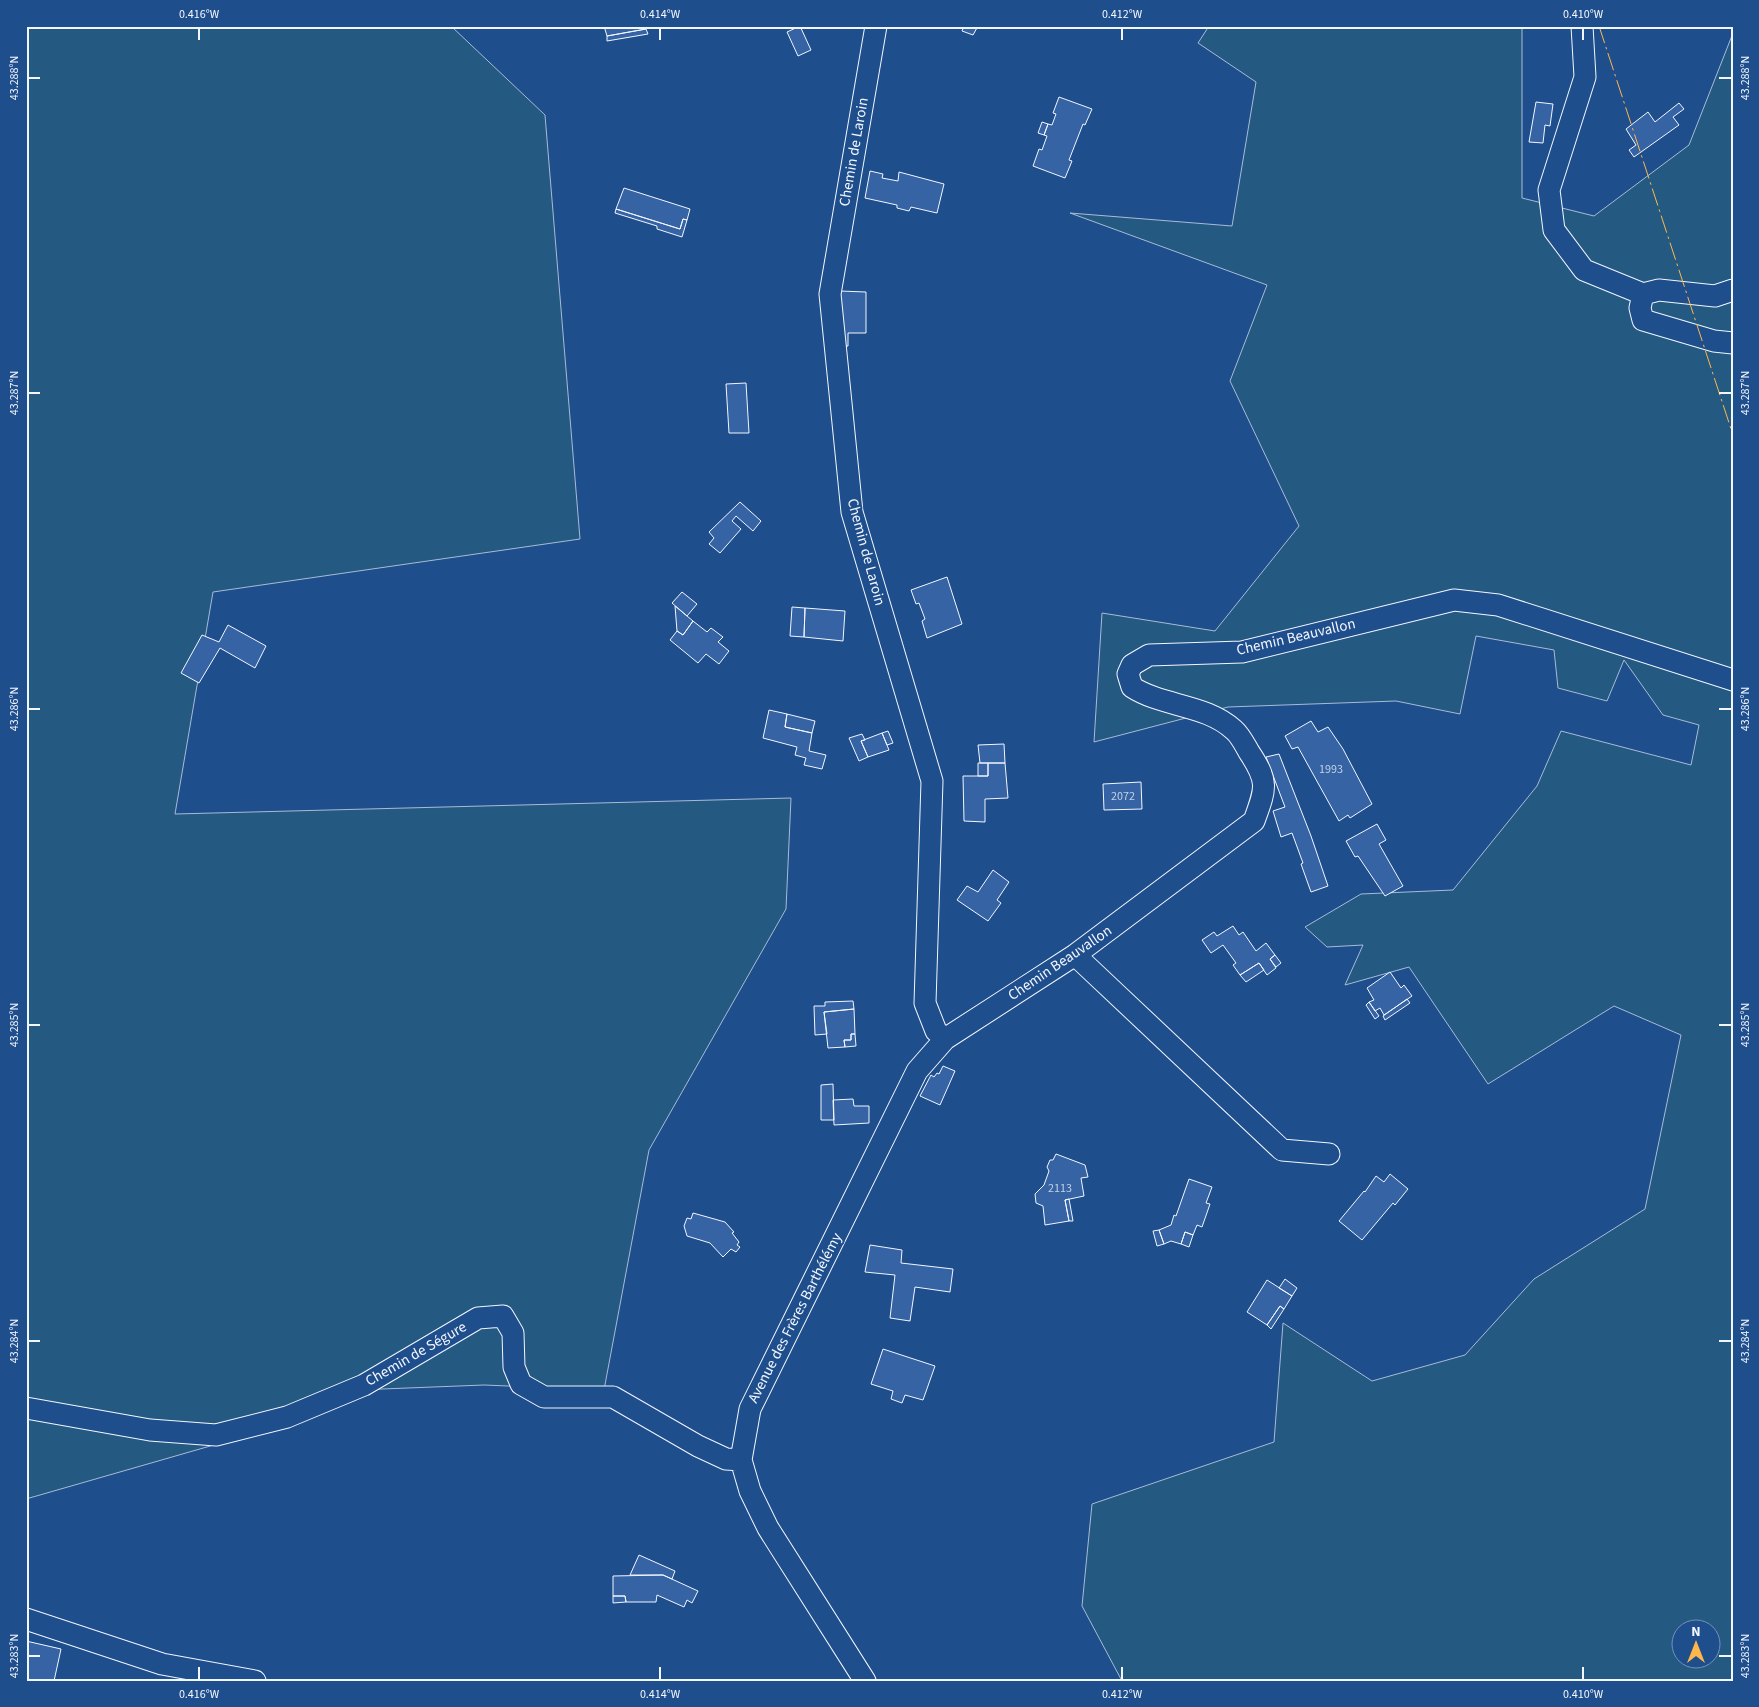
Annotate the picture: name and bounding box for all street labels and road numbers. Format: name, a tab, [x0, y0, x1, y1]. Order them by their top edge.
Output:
street label: Chemin de Laroin	[834, 96, 874, 208]
street label: Chemin de Laroin	[842, 496, 890, 608]
street label: Chemin Beauvallon	[1234, 613, 1358, 661]
street label: Chemin Beauvallon	[1004, 920, 1116, 1006]
street label: Avenue des Frères Barthélémy	[743, 1229, 847, 1407]
street label: Chemin de Ségure	[361, 1316, 471, 1392]

